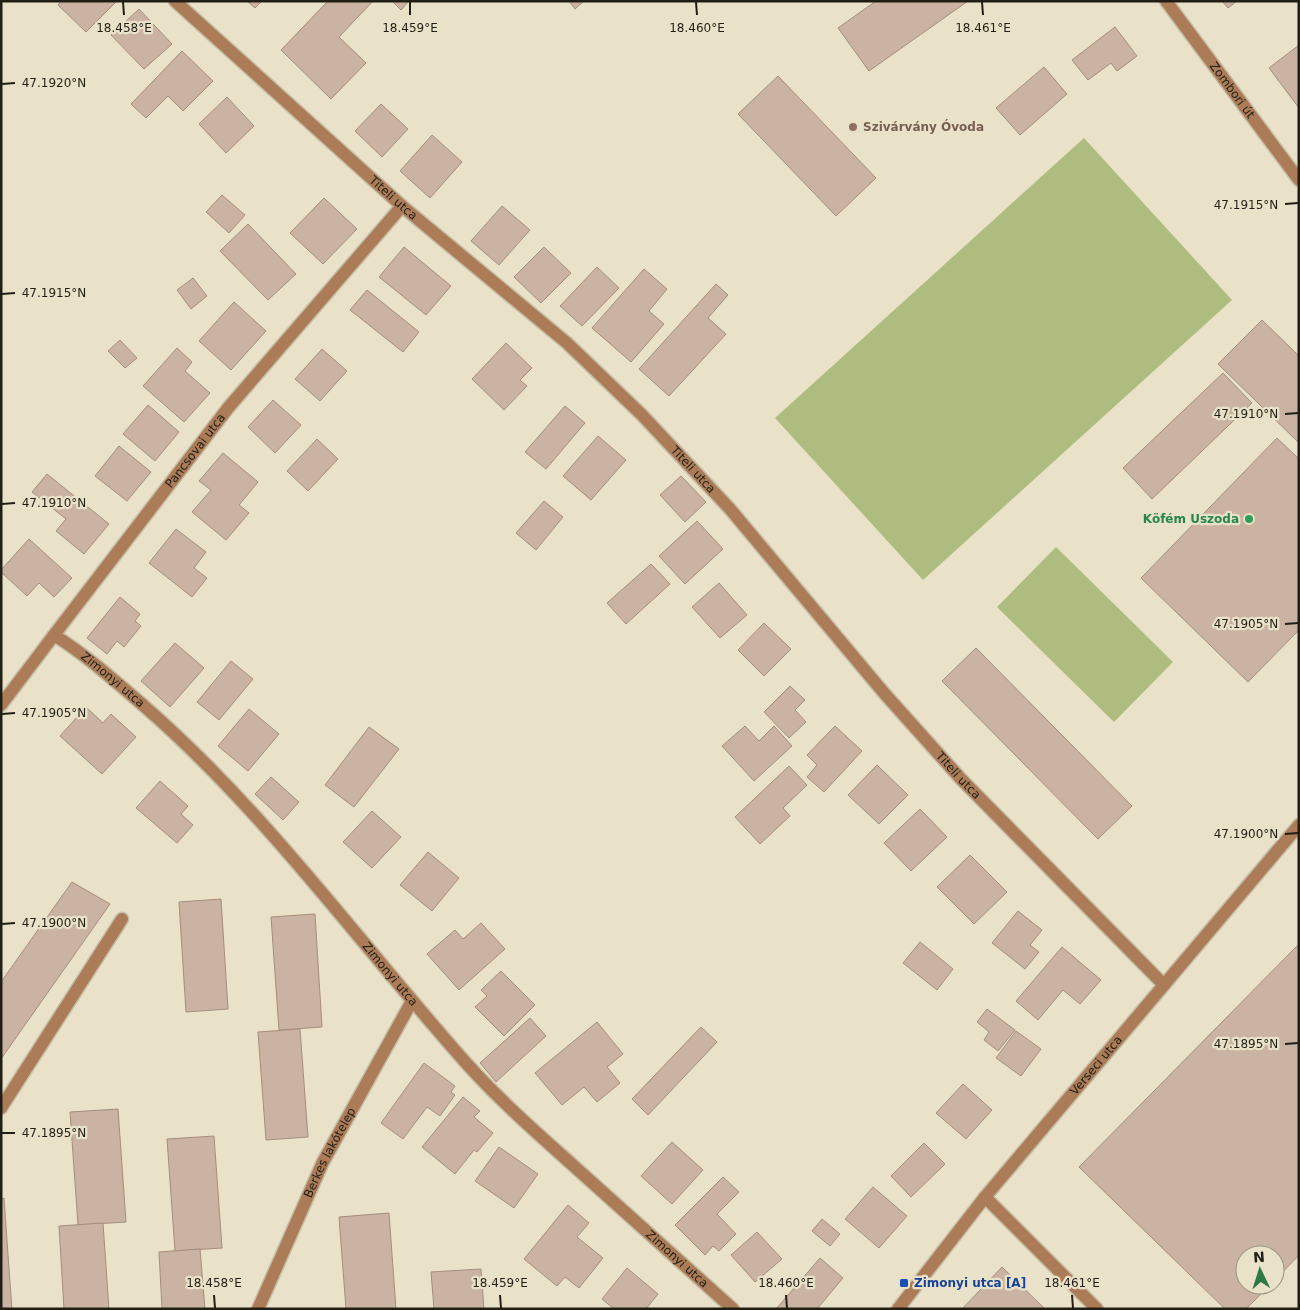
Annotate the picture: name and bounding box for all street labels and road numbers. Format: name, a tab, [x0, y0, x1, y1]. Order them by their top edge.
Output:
street label: Zombori út	[1207, 59, 1258, 121]
street label: Titeli utca	[366, 172, 420, 223]
street label: Pancsovai utca	[162, 411, 228, 491]
street label: Titeli utca	[667, 442, 718, 496]
street label: Zimonyi utca	[78, 649, 148, 710]
street label: Titeli utca	[932, 748, 984, 802]
street label: Zimonyi utca	[359, 939, 421, 1009]
street label: Verseci utca	[1067, 1033, 1125, 1098]
street label: Berkes lakótelep	[301, 1105, 359, 1200]
street label: Zimonyi utca	[643, 1227, 711, 1290]

